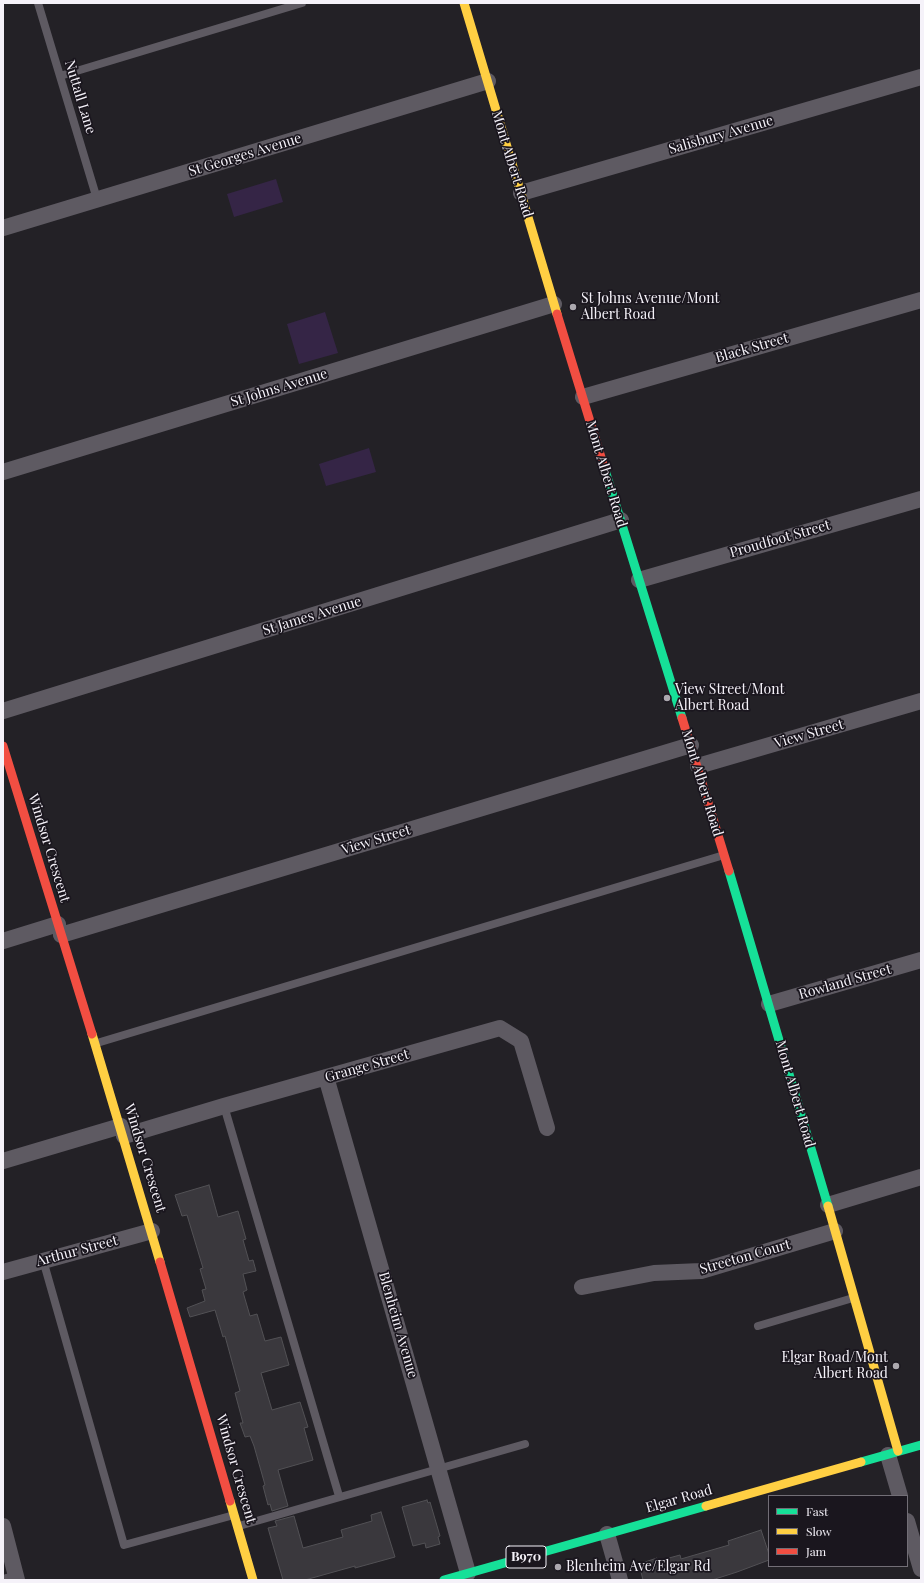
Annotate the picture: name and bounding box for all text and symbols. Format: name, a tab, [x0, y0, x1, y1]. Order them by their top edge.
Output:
street label: Nuttall Lane	[61, 58, 99, 136]
street label: Mont Albert Road	[488, 109, 536, 219]
street label: Salisbury Avenue	[667, 112, 775, 158]
street label: St Georges Avenue	[187, 130, 303, 180]
place label: St Johns Avenue/Mont Albert Road	[581, 291, 720, 324]
marker: St Johns Avenue/Mont Albert Road	[568, 302, 578, 312]
street label: Black Street	[714, 330, 790, 366]
street label: St Johns Avenue	[229, 365, 329, 411]
street label: Mont Albert Road	[582, 419, 630, 529]
street label: Proudfoot Street	[728, 517, 832, 561]
street label: St James Avenue	[260, 593, 364, 639]
place label: View Street/Mont Albert Road	[675, 682, 785, 714]
marker: View Street/Mont Albert Road	[662, 693, 672, 703]
street label: View Street	[772, 716, 846, 752]
street label: Mont Albert Road	[678, 728, 726, 838]
street label: Windsor Crescent	[24, 792, 74, 904]
street label: View Street	[339, 822, 413, 858]
street label: Rowland Street	[797, 961, 893, 1003]
street label: Mont Albert Road	[772, 1038, 818, 1150]
street label: Grange Street	[323, 1046, 411, 1086]
street label: Windsor Crescent	[120, 1102, 170, 1214]
street label: Arthur Street	[34, 1232, 120, 1270]
street label: Streeton Court	[698, 1236, 792, 1278]
street label: Blenheim Avenue	[375, 1270, 421, 1380]
place label: Elgar Road/Mont Albert Road	[782, 1350, 888, 1382]
marker: Elgar Road/Mont Albert Road	[891, 1361, 901, 1371]
street label: Windsor Crescent	[212, 1413, 260, 1525]
street label: Elgar Road	[644, 1482, 714, 1516]
legend	[768, 1495, 908, 1567]
text: Fast	[806, 1503, 828, 1519]
text: Slow	[806, 1523, 832, 1539]
text: Jam	[806, 1543, 826, 1559]
road number: B970	[506, 1546, 546, 1568]
place label: Blenheim Ave/Elgar Rd	[566, 1559, 711, 1575]
marker: Blenheim Ave/Elgar Rd	[553, 1562, 563, 1572]

